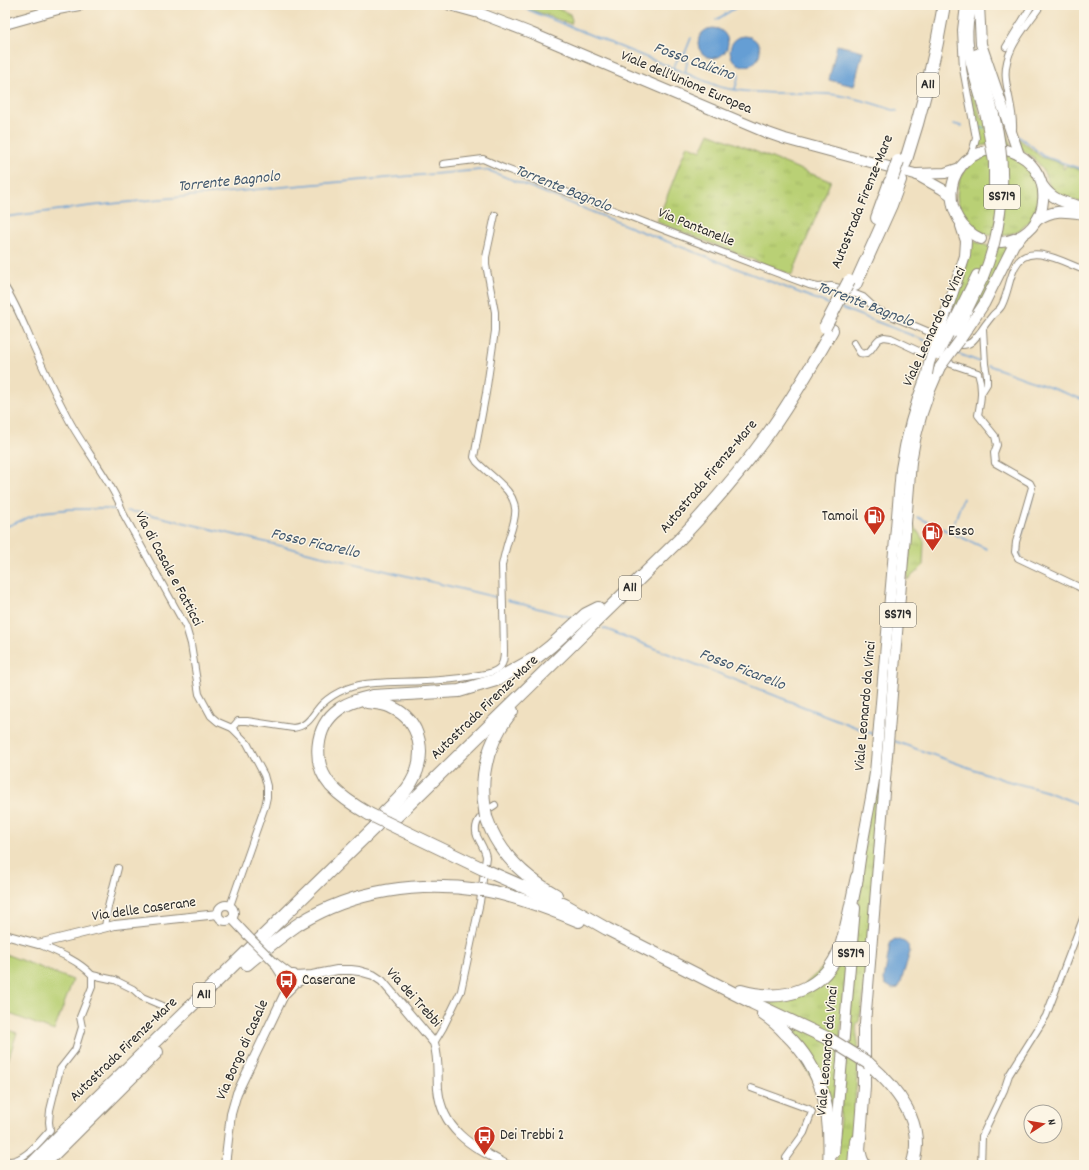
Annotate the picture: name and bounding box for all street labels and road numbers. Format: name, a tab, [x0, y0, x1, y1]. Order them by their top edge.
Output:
street label: Viale dell'Unione Europea	[617, 45, 756, 121]
road number: A11	[917, 73, 939, 97]
street label: Autostrada Firenze-Mare	[826, 131, 900, 272]
road number: SS719	[984, 185, 1020, 209]
street label: Via Pantanelle	[654, 203, 738, 254]
street label: Viale Leonardo da Vinci	[898, 263, 973, 390]
street label: Autostrada Firenze-Mare	[655, 415, 764, 539]
street label: Via di Casale e Fatticci	[128, 508, 208, 631]
road number: A11	[619, 576, 641, 600]
road number: SS719	[880, 603, 916, 627]
street label: Viale Leonardo da Vinci	[849, 640, 883, 772]
street label: Autostrada Firenze-Mare	[426, 650, 544, 766]
street label: Via delle Caserane	[91, 892, 198, 928]
road number: SS719	[833, 942, 869, 966]
street label: Via dei Trebbi	[380, 963, 446, 1033]
road number: A11	[193, 983, 215, 1007]
street label: Viale Leonardo da Vinci	[811, 985, 845, 1117]
street label: Autostrada Firenze-Mare	[65, 992, 183, 1108]
street label: Via Borgo di Casale	[211, 996, 275, 1104]

